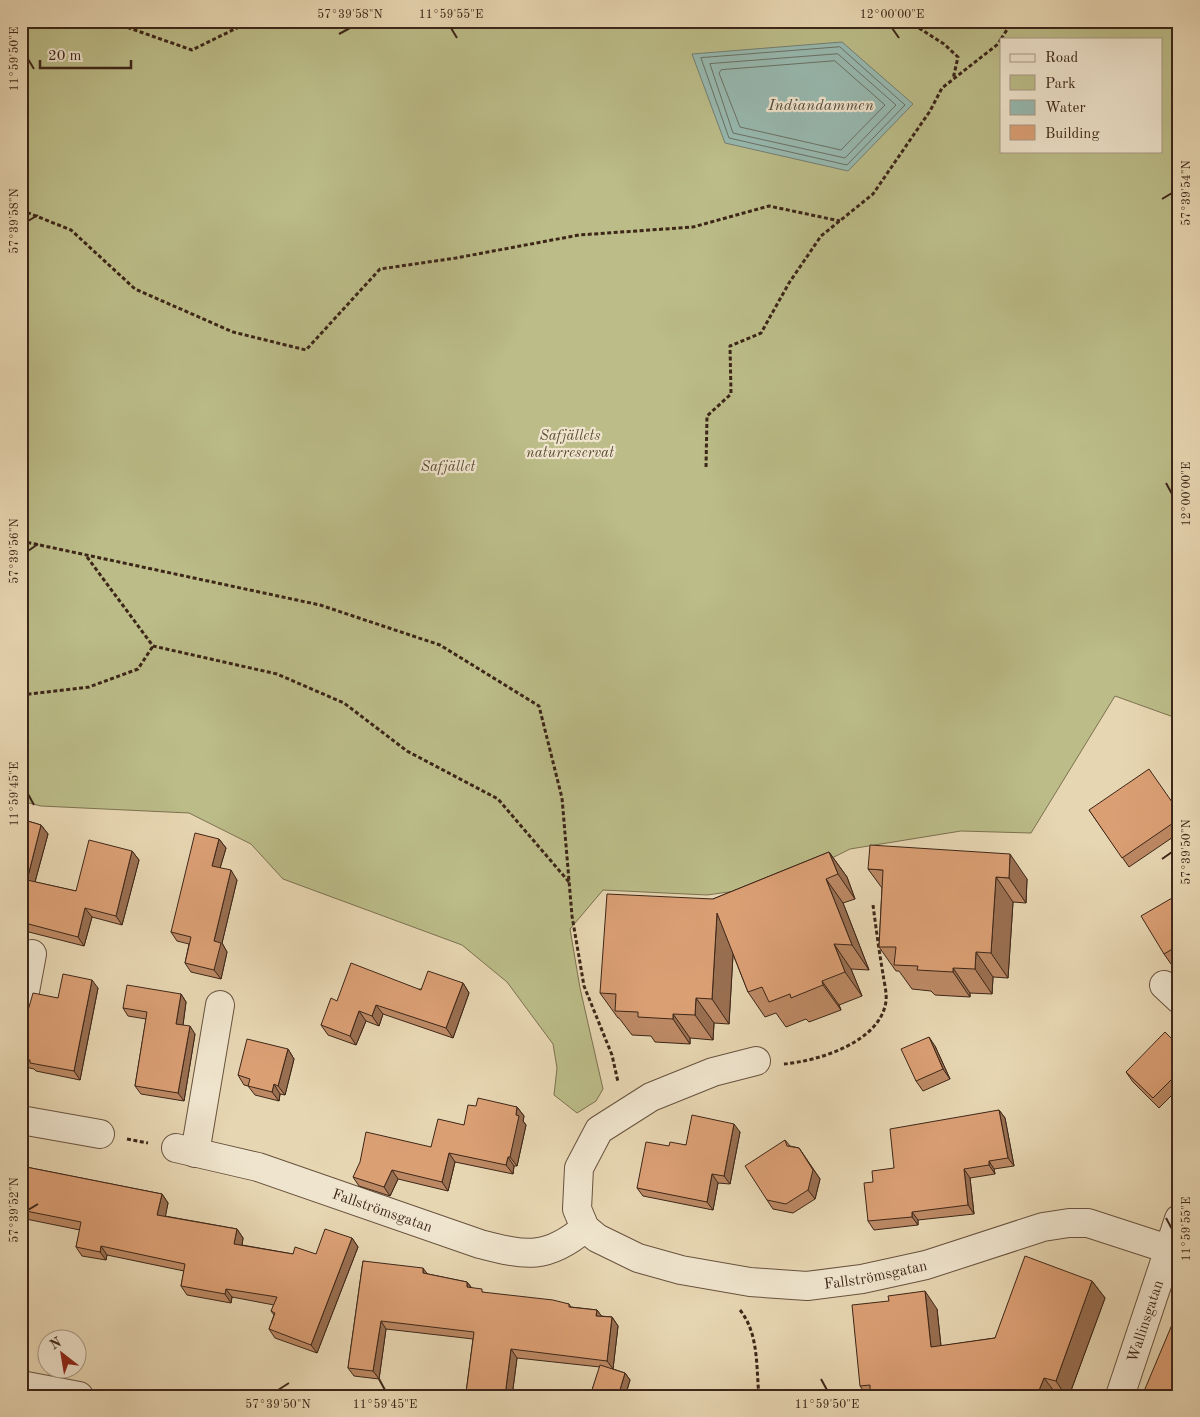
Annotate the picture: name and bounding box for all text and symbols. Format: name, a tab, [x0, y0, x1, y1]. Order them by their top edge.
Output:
text: 57°39'58"N	[317, 8, 383, 21]
text: 11°59'55"E	[419, 8, 483, 21]
text: 12°00'00"E	[860, 9, 924, 21]
text: 11°59'50"E	[8, 27, 21, 91]
scale bar	[40, 38, 131, 70]
legend	[1000, 38, 1162, 152]
text: 20 m	[48, 49, 82, 64]
text: Road	[1045, 51, 1079, 66]
text: Park	[1045, 77, 1076, 92]
water label: Indiandammen	[767, 98, 874, 114]
text: Water	[1045, 101, 1086, 116]
text: Building	[1045, 127, 1100, 142]
text: 57°39'54"N	[1180, 160, 1193, 226]
text: 57°39'58"N	[8, 188, 21, 254]
park label: Safjällets naturreservat	[526, 429, 614, 461]
park label: Safjället	[421, 460, 476, 475]
text: 12°00'00"E	[1181, 462, 1193, 526]
text: 57°39'56"N	[8, 518, 21, 584]
text: 11°59'45"E	[8, 762, 21, 826]
text: 57°39'50"N	[1180, 819, 1193, 885]
text: 57°39'52"N	[8, 1177, 21, 1243]
street label: Fallströmsgatan	[330, 1187, 434, 1236]
text: 11°59'55"E	[1180, 1197, 1193, 1261]
street label: Fallströmsgatan	[823, 1259, 929, 1293]
street label: Wallinsgatan	[1126, 1279, 1167, 1364]
north arrow	[38, 1330, 88, 1380]
text: N	[48, 1335, 64, 1352]
text: 57°39'50"N	[245, 1398, 311, 1411]
text: 11°59'45"E	[353, 1398, 417, 1411]
text: 11°59'50"E	[795, 1398, 859, 1411]

